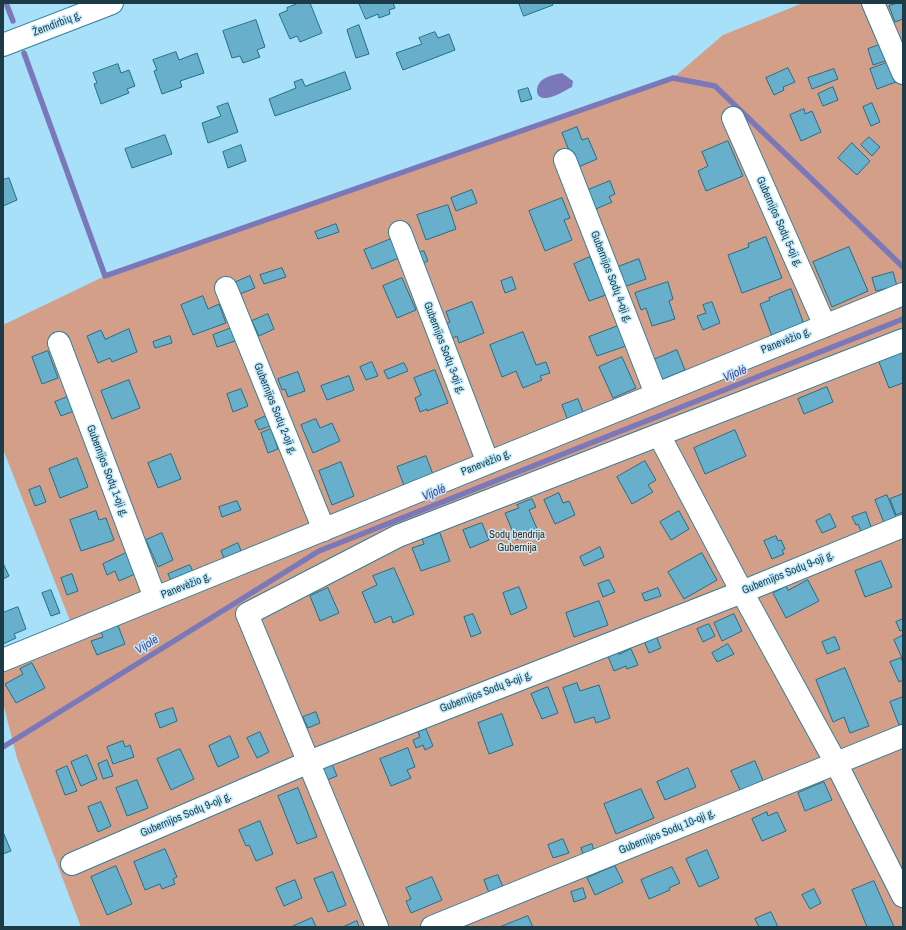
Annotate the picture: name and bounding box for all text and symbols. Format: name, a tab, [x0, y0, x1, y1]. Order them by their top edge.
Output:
street label: Žemdirbių g.	[31, 9, 83, 39]
street label: Gubernijos Sodų 5-oji g.	[753, 175, 805, 269]
street label: Gubernijos Sodų 4-oji g.	[587, 229, 635, 325]
street label: Gubernijos Sodų 3-oji g.	[420, 300, 468, 396]
street label: Panevėžio g.	[759, 325, 813, 357]
street label: Gubernijos Sodų 2-oji g.	[251, 361, 299, 457]
water label: Vijolė	[721, 363, 749, 385]
street label: Gubernijos Sodų 1-oji g.	[83, 423, 131, 519]
street label: Panevėžio g.	[459, 447, 513, 479]
water label: Vijolė	[420, 482, 448, 504]
park label: Sodų bendrija Gubernija	[489, 528, 545, 554]
street label: Gubernijos Sodų 9-oji g.	[740, 549, 836, 597]
street label: Panevėžio g.	[159, 570, 213, 602]
water label: Vijolė	[133, 632, 161, 658]
street label: Gubernijos Sodų 9-oji g.	[438, 668, 534, 716]
street label: Gubernijos Sodų 9-oji g.	[138, 790, 234, 840]
street label: Gubernijos Sodų 10-oji g.	[617, 807, 717, 857]

